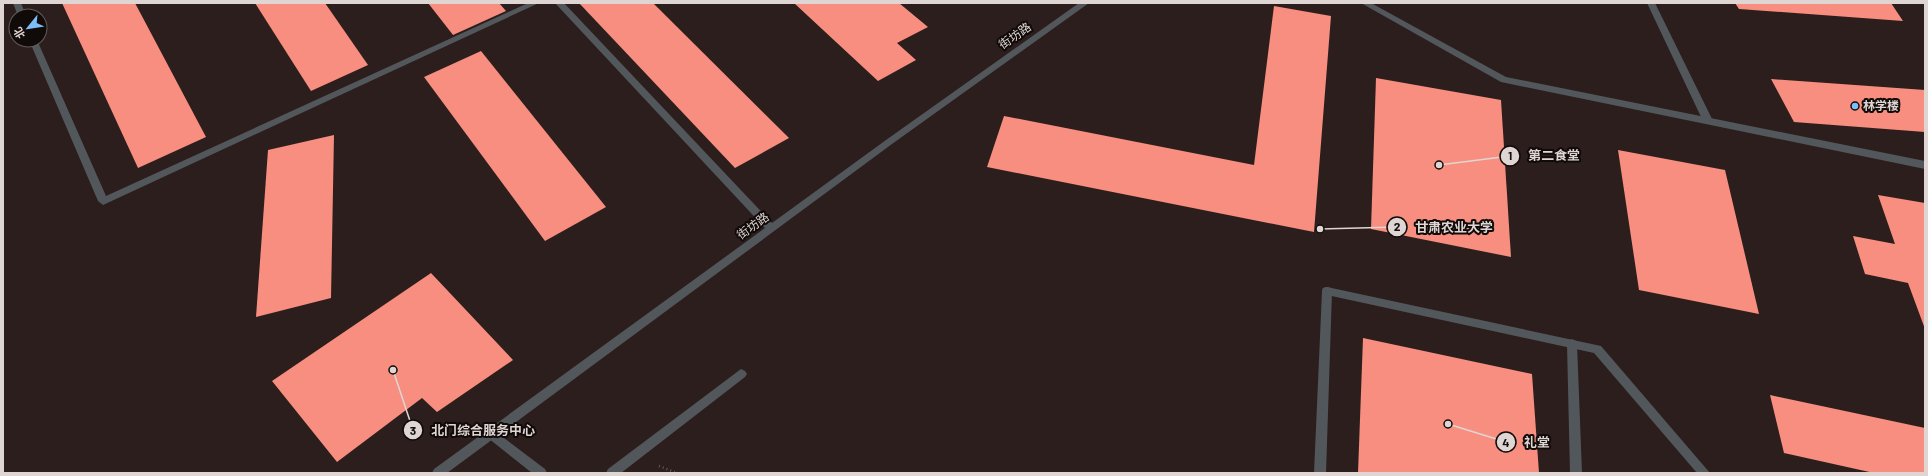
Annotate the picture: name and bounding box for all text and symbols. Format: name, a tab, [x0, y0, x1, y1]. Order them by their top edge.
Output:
north arrow	[8, 8, 48, 48]
street label: 街坊路	[996, 19, 1033, 51]
text: 北	[11, 25, 27, 41]
place label: 林学楼	[1863, 98, 1899, 112]
marker: 林学楼	[1850, 101, 1860, 111]
callout: 第二食堂	[1500, 143, 1588, 168]
text: 第二食堂	[1528, 147, 1580, 163]
text: 1	[1508, 148, 1512, 162]
street label: 街坊路	[734, 209, 771, 241]
callout: 甘肃农业大学	[1387, 215, 1501, 240]
text: 2	[1394, 219, 1401, 233]
text: 甘肃农业大学	[1415, 219, 1493, 235]
callout: 北门综合服务中心	[403, 418, 543, 443]
text: 北门综合服务中心	[431, 422, 535, 438]
text: 3	[410, 423, 416, 437]
callout: 礼堂	[1496, 430, 1558, 455]
text: 礼堂	[1524, 434, 1550, 450]
text: 4	[1502, 435, 1510, 449]

